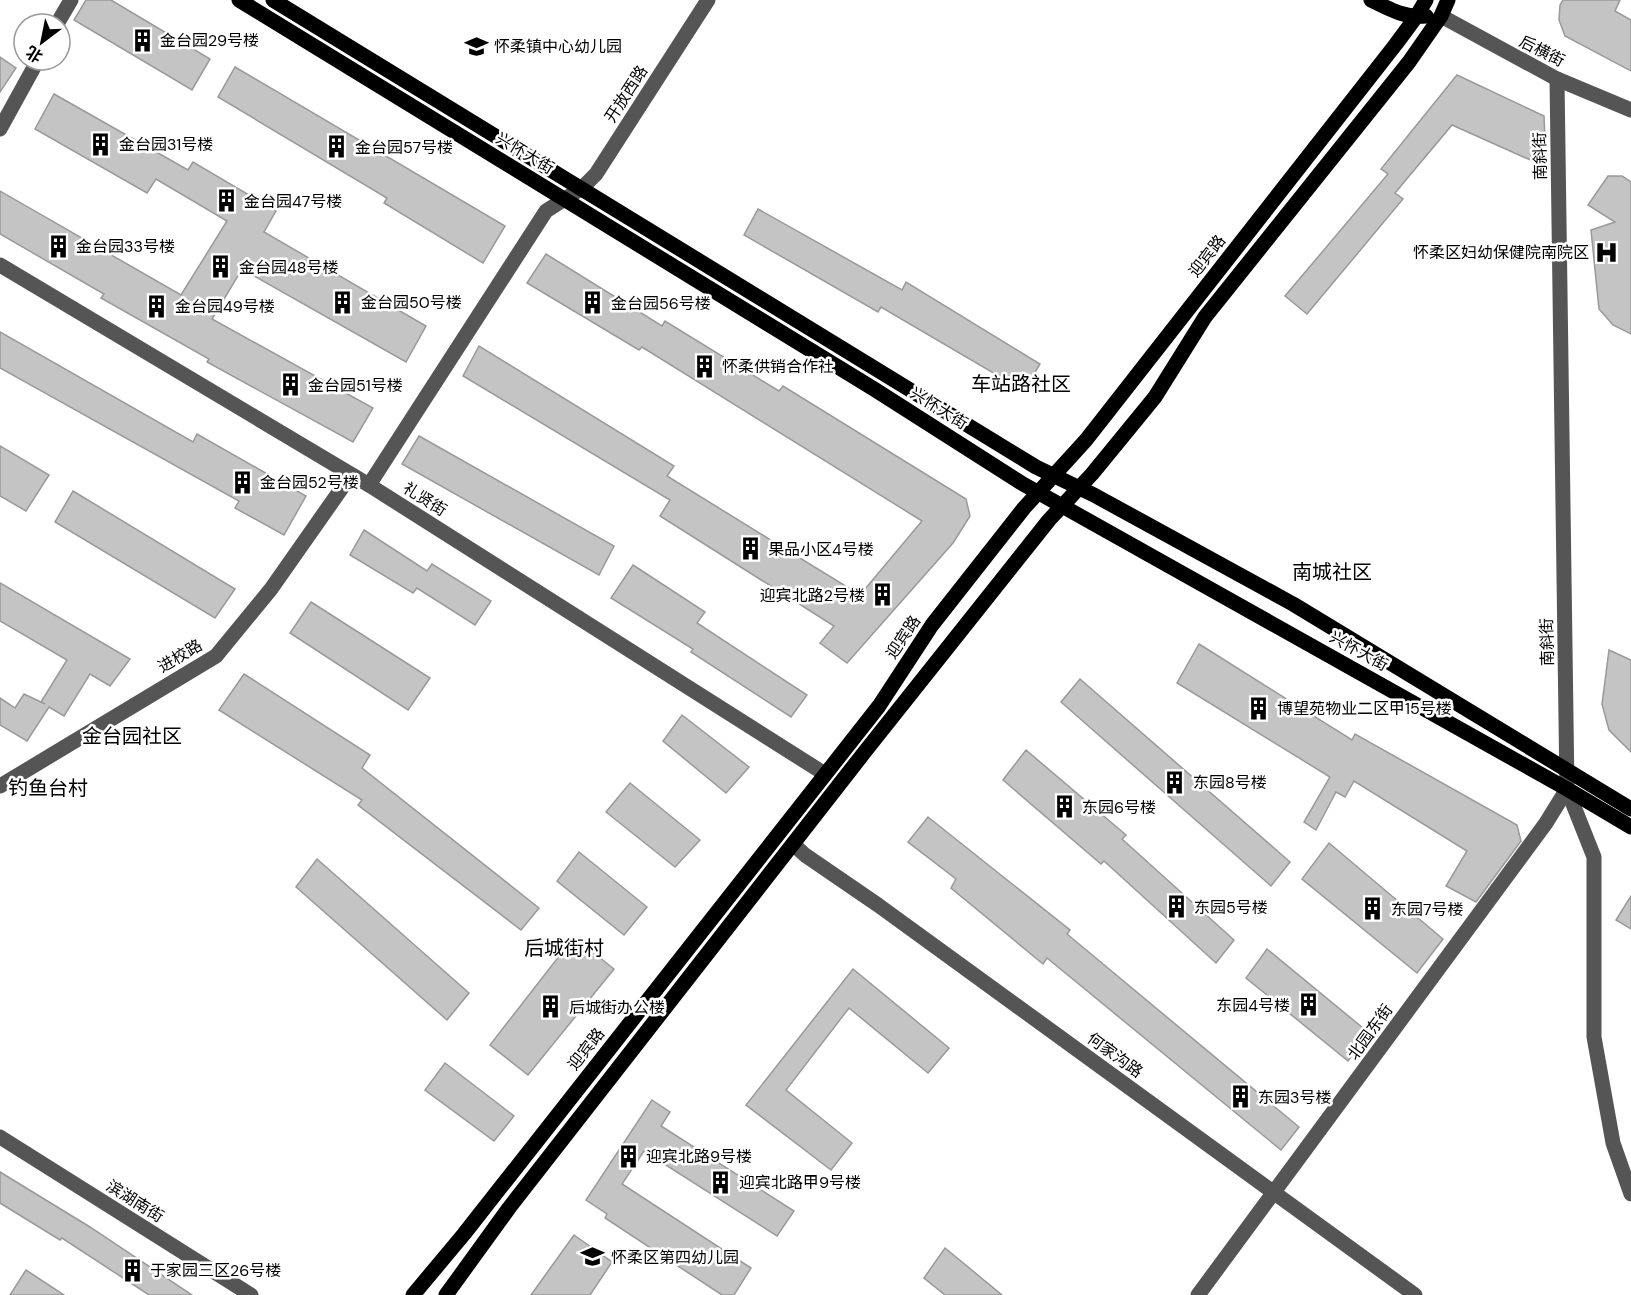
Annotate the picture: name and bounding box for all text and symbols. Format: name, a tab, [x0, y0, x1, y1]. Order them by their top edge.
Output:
north arrow	[12, 12, 72, 72]
building icon: 金台园29号楼	[129, 27, 155, 53]
place label: 金台园29号楼	[160, 30, 259, 51]
street label: 后横街	[1516, 31, 1568, 71]
school or university icon: 怀柔镇中心幼儿园	[463, 33, 489, 59]
place label: 怀柔镇中心幼儿园	[494, 36, 622, 57]
text: 北	[22, 41, 47, 67]
street label: 开放西路	[600, 61, 652, 127]
street label: 兴怀大街	[492, 128, 558, 178]
building icon: 金台园31号楼	[88, 131, 114, 157]
street label: 南斜街	[1529, 132, 1551, 180]
place label: 金台园31号楼	[119, 134, 213, 155]
building icon: 金台园57号楼	[324, 134, 350, 160]
place label: 金台园57号楼	[355, 137, 453, 158]
building icon: 金台园47号楼	[213, 188, 239, 214]
place label: 金台园47号楼	[244, 191, 342, 212]
street label: 迎宾路	[1184, 231, 1230, 281]
building icon: 金台园33号楼	[45, 233, 71, 259]
place label: 金台园33号楼	[76, 236, 175, 257]
hospital icon: 怀柔区妇幼保健院南院区	[1594, 239, 1620, 265]
place label: 怀柔区妇幼保健院南院区	[1413, 242, 1589, 263]
building icon: 金台园48号楼	[208, 254, 234, 280]
place label: 金台园48号楼	[239, 257, 338, 278]
building icon: 金台园50号楼	[330, 289, 356, 315]
building icon: 金台园56号楼	[580, 290, 606, 316]
place label: 金台园50号楼	[361, 292, 462, 313]
building icon: 金台园49号楼	[144, 293, 170, 319]
place label: 金台园56号楼	[611, 293, 711, 314]
place label: 金台园49号楼	[175, 296, 275, 317]
building icon: 怀柔供销合作社	[691, 353, 717, 379]
place label: 怀柔供销合作社	[722, 356, 834, 377]
district label: 车站路社区	[971, 371, 1071, 397]
building icon: 金台园51号楼	[277, 372, 303, 398]
place label: 金台园51号楼	[308, 375, 403, 396]
street label: 兴怀大街	[906, 382, 972, 434]
building icon: 金台园52号楼	[229, 469, 255, 495]
place label: 金台园52号楼	[260, 472, 359, 493]
street label: 礼贤街	[399, 477, 451, 521]
building icon: 果品小区4号楼	[737, 536, 763, 562]
place label: 果品小区4号楼	[768, 539, 874, 560]
district label: 南城社区	[1292, 559, 1372, 585]
building icon: 迎宾北路2号楼	[870, 582, 896, 608]
place label: 迎宾北路2号楼	[760, 585, 865, 606]
street label: 迎宾路	[881, 611, 925, 663]
street label: 南斜街	[1536, 618, 1558, 666]
street label: 兴怀大街	[1326, 626, 1392, 676]
street label: 进校路	[154, 635, 206, 677]
building icon: 博望苑物业二区甲15号楼	[1246, 695, 1272, 721]
place label: 博望苑物业二区甲15号楼	[1277, 698, 1452, 719]
district label: 金台园社区	[82, 723, 182, 749]
building icon: 东园8号楼	[1162, 769, 1188, 795]
place label: 东园8号楼	[1193, 772, 1267, 793]
district label: 钓鱼台村	[8, 775, 88, 801]
building icon: 东园6号楼	[1051, 794, 1077, 820]
place label: 东园6号楼	[1082, 797, 1156, 818]
building icon: 东园5号楼	[1163, 894, 1189, 920]
building icon: 东园7号楼	[1360, 896, 1386, 922]
place label: 东园5号楼	[1194, 897, 1268, 918]
place label: 东园7号楼	[1391, 899, 1464, 920]
district label: 后城街村	[524, 935, 604, 961]
building icon: 东园4号楼	[1295, 992, 1321, 1018]
building icon: 后城街办公楼	[538, 994, 564, 1020]
place label: 东园4号楼	[1216, 995, 1290, 1016]
place label: 后城街办公楼	[569, 997, 665, 1018]
street label: 北园东街	[1343, 1000, 1397, 1064]
street label: 迎宾路	[563, 1024, 609, 1074]
street label: 何家沟路	[1083, 1028, 1147, 1082]
building icon: 东园3号楼	[1227, 1084, 1253, 1110]
place label: 东园3号楼	[1258, 1087, 1331, 1108]
building icon: 迎宾北路9号楼	[615, 1143, 641, 1169]
place label: 迎宾北路9号楼	[646, 1146, 752, 1167]
building icon: 迎宾北路甲9号楼	[708, 1169, 734, 1195]
place label: 迎宾北路甲9号楼	[739, 1172, 861, 1193]
street label: 滨湖南街	[102, 1175, 168, 1227]
school or university icon: 怀柔区第四幼儿园	[580, 1244, 606, 1270]
place label: 怀柔区第四幼儿园	[611, 1247, 739, 1268]
building icon: 于家园三区26号楼	[119, 1257, 145, 1283]
place label: 于家园三区26号楼	[150, 1260, 281, 1281]

